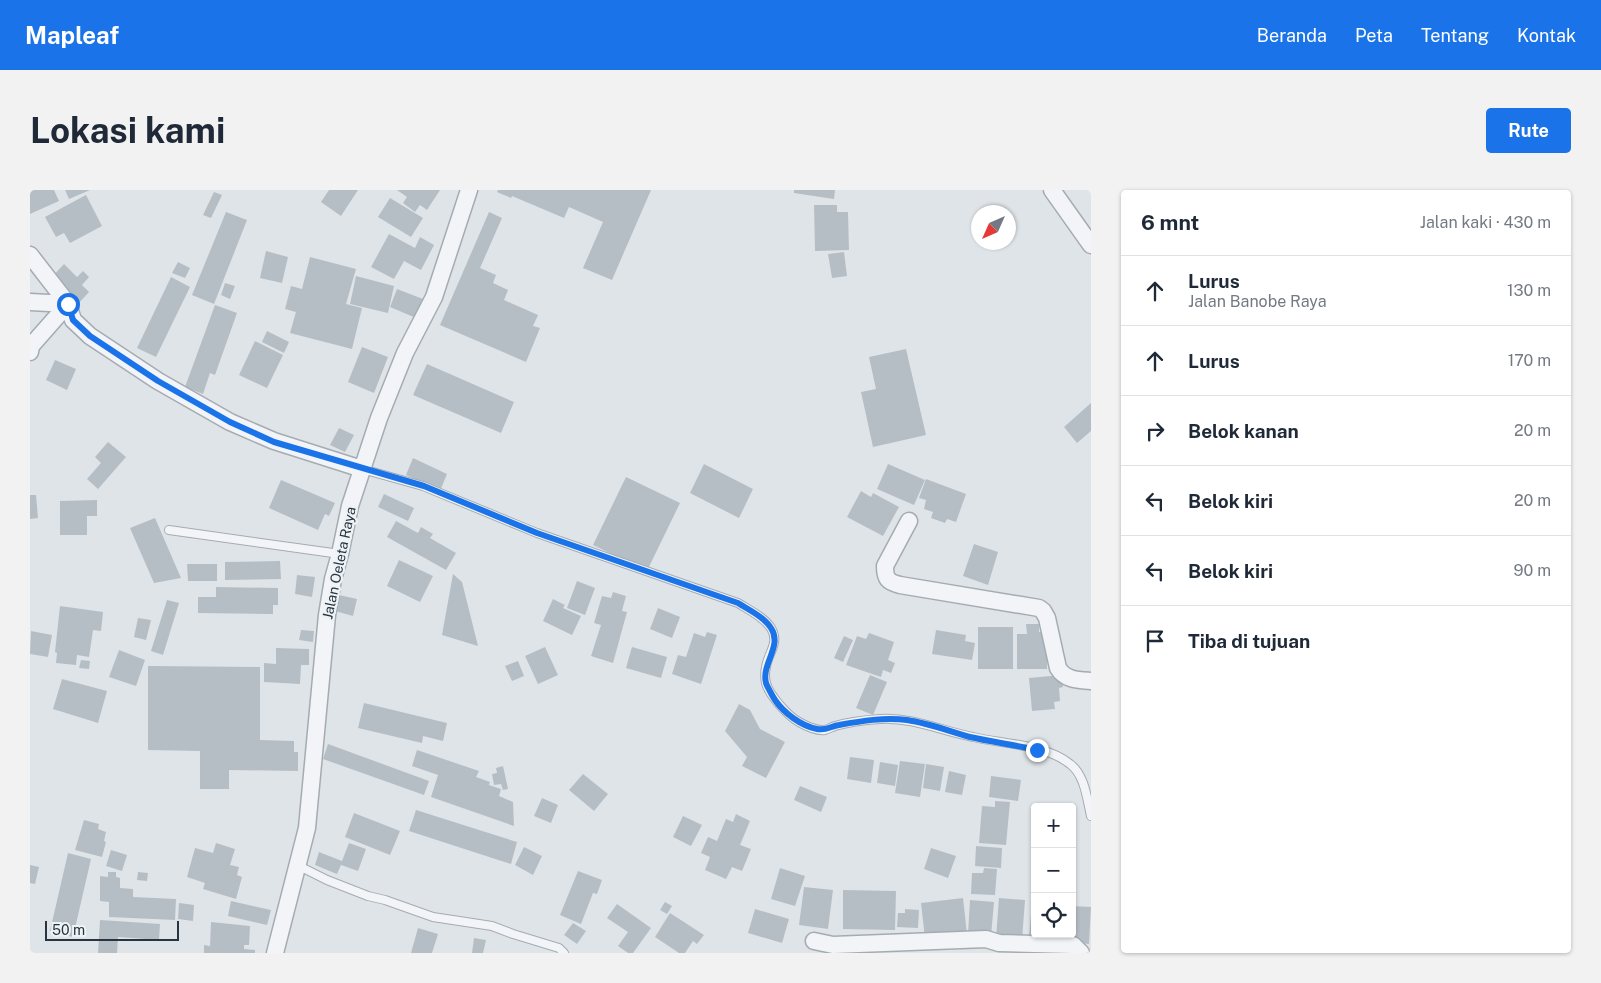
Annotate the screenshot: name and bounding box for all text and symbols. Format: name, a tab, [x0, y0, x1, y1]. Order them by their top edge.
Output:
text: Mapleaf	[25, 21, 119, 49]
text: Beranda	[1257, 25, 1327, 46]
text: Peta	[1355, 25, 1393, 46]
text: Tentang	[1421, 25, 1489, 46]
text: Kontak	[1517, 25, 1576, 46]
button: Rute	[1486, 108, 1571, 153]
text: Lokasi kami	[30, 110, 225, 151]
north arrow	[971, 205, 1016, 250]
text: 6 mnt	[1141, 210, 1199, 235]
text: Jalan kaki · 430 m	[1420, 213, 1551, 232]
text: Lurus	[1188, 270, 1240, 292]
icon: ahead	[1141, 277, 1169, 305]
text: 130 m	[1507, 281, 1551, 300]
text: Jalan Banobe Raya	[1188, 292, 1327, 311]
route start	[57, 293, 80, 316]
icon: ahead	[1141, 347, 1169, 375]
text: Lurus	[1188, 350, 1240, 372]
text: 170 m	[1508, 351, 1551, 370]
icon: right	[1141, 417, 1169, 445]
text: Belok kanan	[1188, 420, 1299, 442]
text: 20 m	[1514, 421, 1551, 440]
icon: left	[1141, 487, 1169, 515]
text: Belok kiri	[1188, 490, 1273, 512]
text: 20 m	[1514, 491, 1551, 510]
street label: Jalan Oeleta Raya	[319, 505, 359, 621]
icon: left	[1141, 557, 1169, 585]
text: Belok kiri	[1188, 560, 1273, 582]
text: 90 m	[1514, 561, 1551, 580]
icon: arrive	[1141, 627, 1169, 655]
text: Tiba di tujuan	[1188, 630, 1310, 652]
route end	[1026, 739, 1049, 762]
map controls	[1031, 803, 1076, 938]
button: +	[1031, 803, 1076, 848]
button: −	[1031, 848, 1076, 893]
button: locate	[1031, 893, 1076, 938]
scale bar	[45, 918, 179, 941]
text: 50 m	[52, 922, 85, 938]

